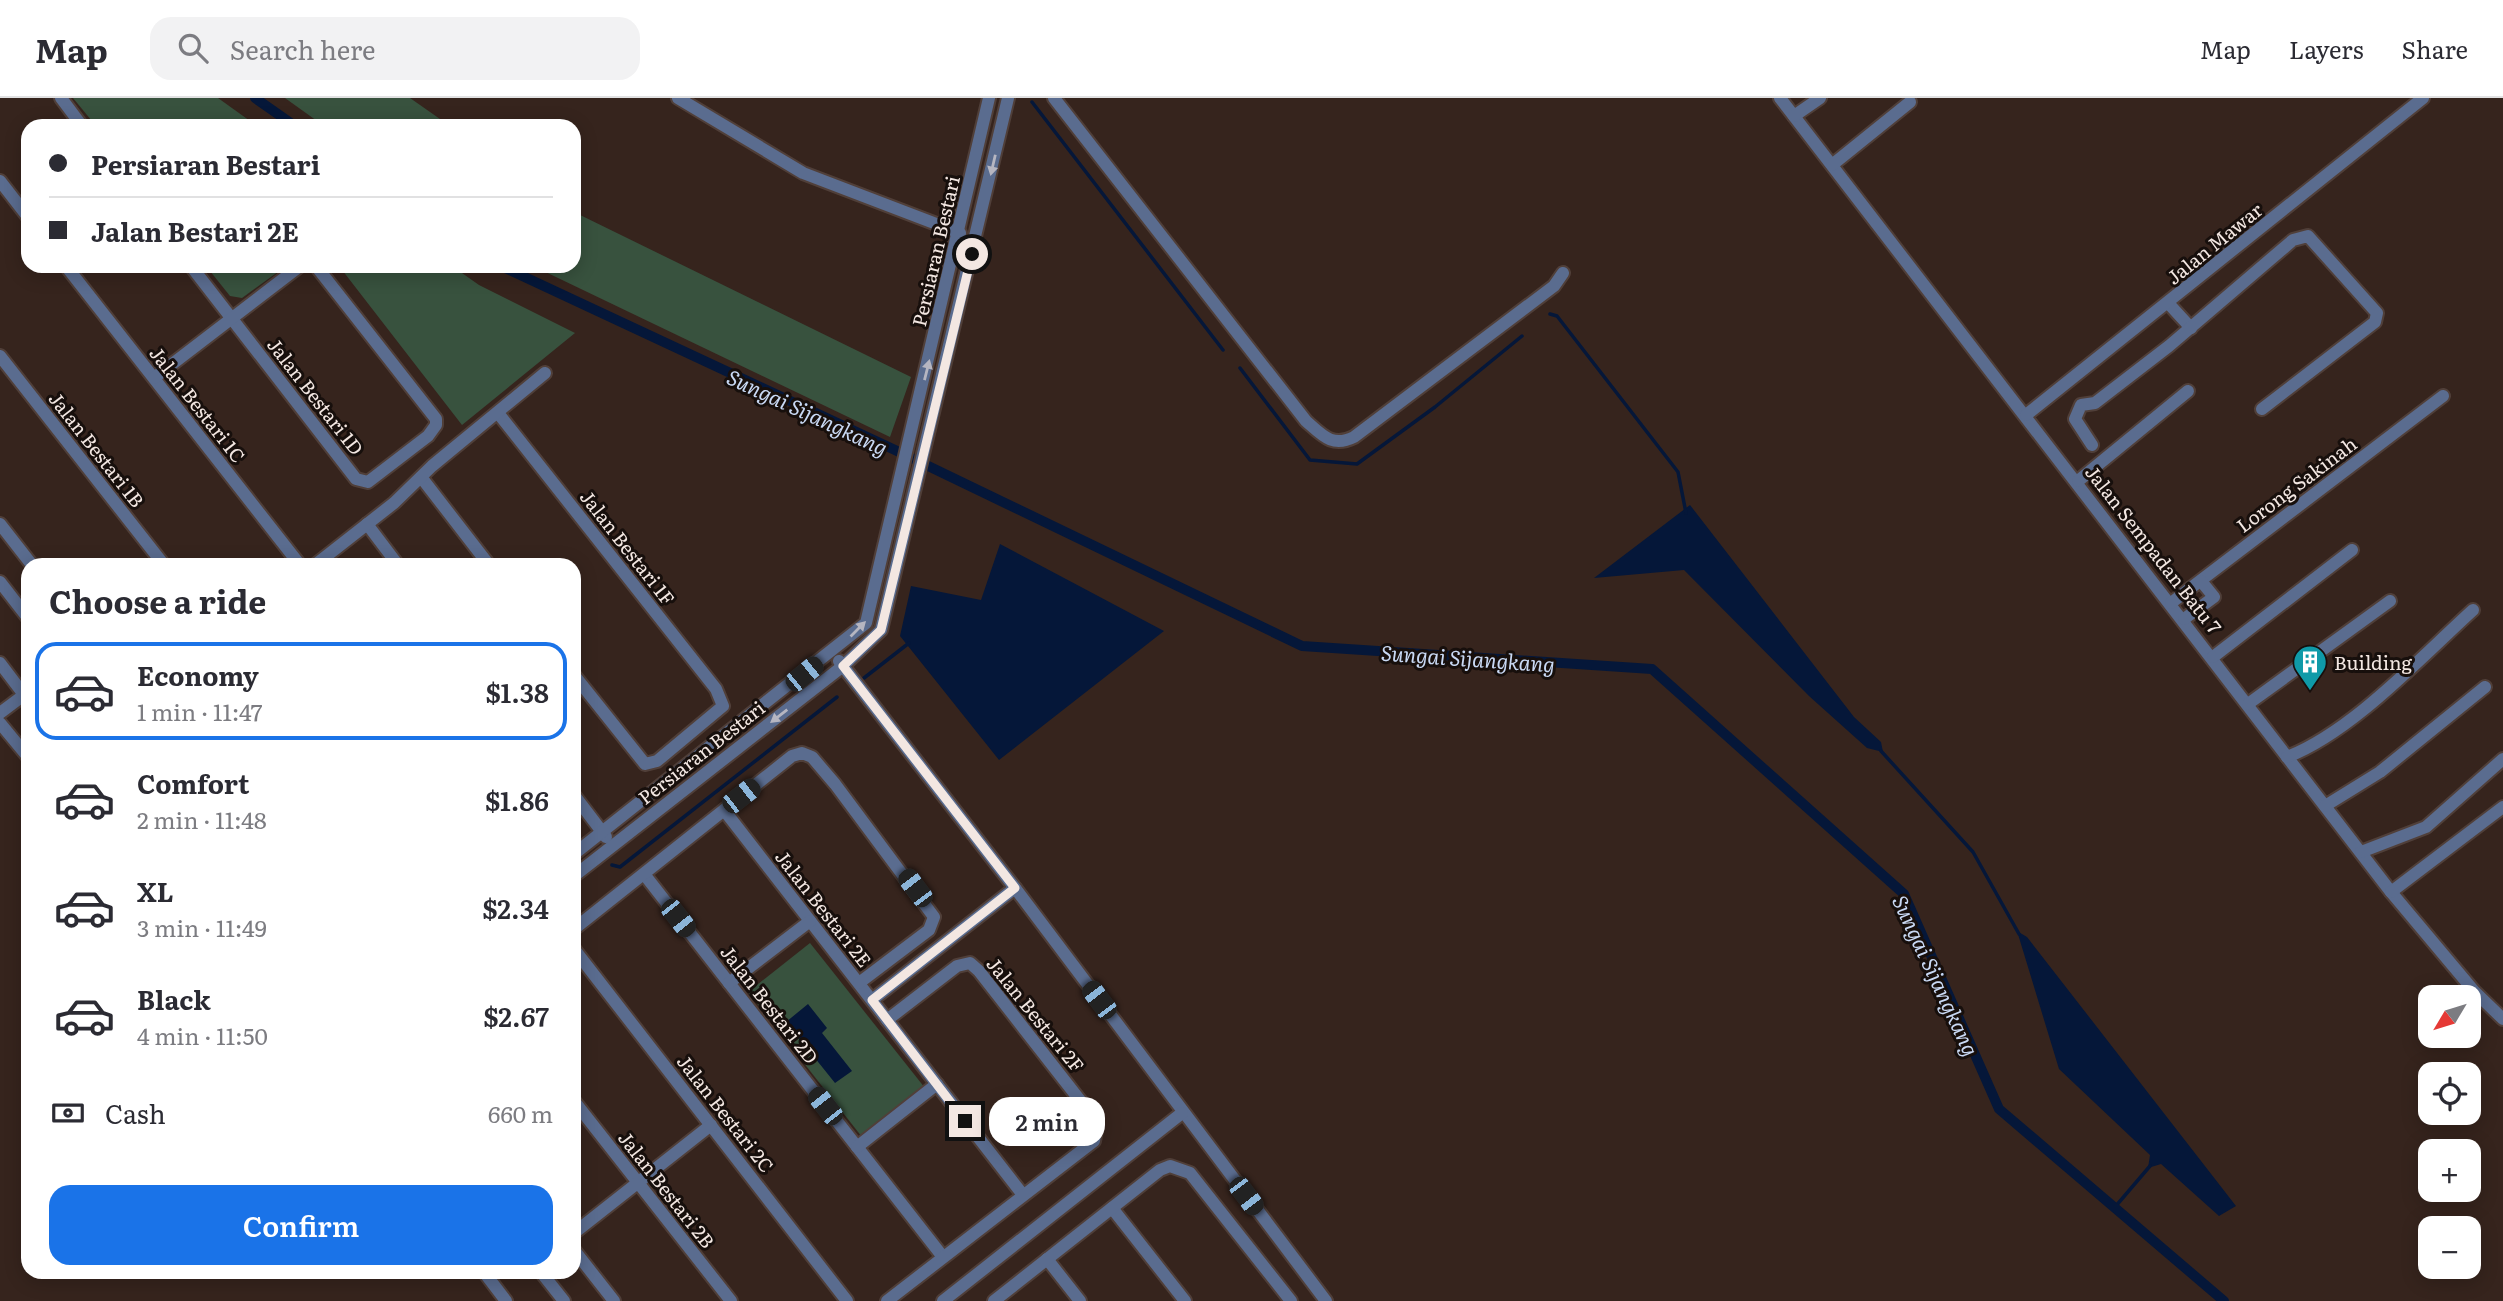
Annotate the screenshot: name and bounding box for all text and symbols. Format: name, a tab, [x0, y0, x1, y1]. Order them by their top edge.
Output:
search box	[150, 17, 640, 80]
text: Map	[35, 24, 108, 73]
icon: search	[174, 29, 212, 67]
text: Search here	[230, 29, 376, 68]
text: Map	[2200, 31, 2251, 66]
text: Layers	[2289, 31, 2363, 66]
text: Share	[2401, 31, 2468, 66]
text: Persiaran Bestari	[91, 144, 320, 183]
one-way arrow	[987, 154, 998, 176]
street label: Persiaran Bestari	[904, 173, 966, 329]
street label: Jalan Mawar	[2160, 196, 2268, 290]
text: Jalan Bestari 2E	[91, 211, 299, 250]
route start	[956, 238, 988, 270]
street label: Jalan Bestari 1D	[261, 331, 371, 461]
street label: Jalan Bestari 1C	[144, 340, 252, 468]
one-way arrow	[922, 359, 933, 381]
water label: Sungai Sijangkang	[723, 360, 893, 462]
street label: Jalan Bestari 1B	[43, 385, 151, 513]
street label: Lorong Sakinah	[2230, 429, 2362, 539]
street label: Jalan Sempadan Batu 7	[2079, 459, 2229, 640]
street label: Jalan Bestari 1F	[574, 483, 682, 611]
text: Choose a ride	[49, 576, 266, 624]
one-way arrow	[850, 621, 867, 638]
water label: Sungai Sijangkang	[1380, 635, 1556, 679]
building icon: Building	[2291, 643, 2329, 692]
place label: Building	[2334, 648, 2413, 676]
car	[782, 653, 827, 695]
text: Economy	[137, 655, 259, 694]
icon: car	[53, 660, 116, 723]
text: $1.38	[485, 672, 549, 711]
text: 1 min · 11:47	[137, 694, 262, 728]
street label: Persiaran Bestari	[632, 694, 770, 810]
one-way arrow	[771, 708, 789, 723]
text: Comfort	[137, 763, 249, 802]
icon: car	[53, 768, 116, 831]
car	[718, 775, 765, 817]
text: $1.86	[485, 780, 549, 819]
text: 2 min · 11:48	[137, 802, 267, 836]
street label: Jalan Bestari 2E	[769, 844, 879, 972]
car	[894, 865, 937, 911]
text: XL	[137, 871, 174, 910]
icon: car	[53, 876, 116, 939]
text: $2.34	[482, 888, 549, 927]
water label: Sungai Sijangkang	[1886, 890, 1988, 1060]
car	[657, 895, 700, 941]
text: 3 min · 11:49	[137, 910, 267, 944]
street label: Jalan Bestari 2D	[715, 939, 825, 1069]
street label: Jalan Bestari 2F	[981, 950, 1091, 1078]
car	[1078, 977, 1121, 1023]
text: Black	[137, 979, 211, 1018]
icon: car	[53, 984, 116, 1047]
north arrow	[2418, 985, 2482, 1048]
map controls	[2418, 985, 2481, 1279]
text: $2.67	[483, 996, 549, 1035]
text: 4 min · 11:50	[137, 1018, 268, 1052]
street label: Jalan Bestari 2C	[671, 1048, 781, 1178]
button: locate	[2418, 1062, 2481, 1125]
car	[804, 1083, 847, 1129]
text: Cash	[105, 1093, 166, 1132]
icon: cash	[49, 1094, 87, 1132]
text: 660 m	[488, 1096, 553, 1130]
callout: 2 min	[990, 1096, 1105, 1146]
text: 2 min	[1015, 1104, 1079, 1138]
route end	[949, 1105, 981, 1137]
street label: Jalan Bestari 2B	[612, 1124, 722, 1254]
button: +	[2418, 1139, 2481, 1202]
car	[1225, 1173, 1268, 1219]
button: Confirm	[49, 1185, 553, 1265]
button: −	[2418, 1216, 2481, 1279]

